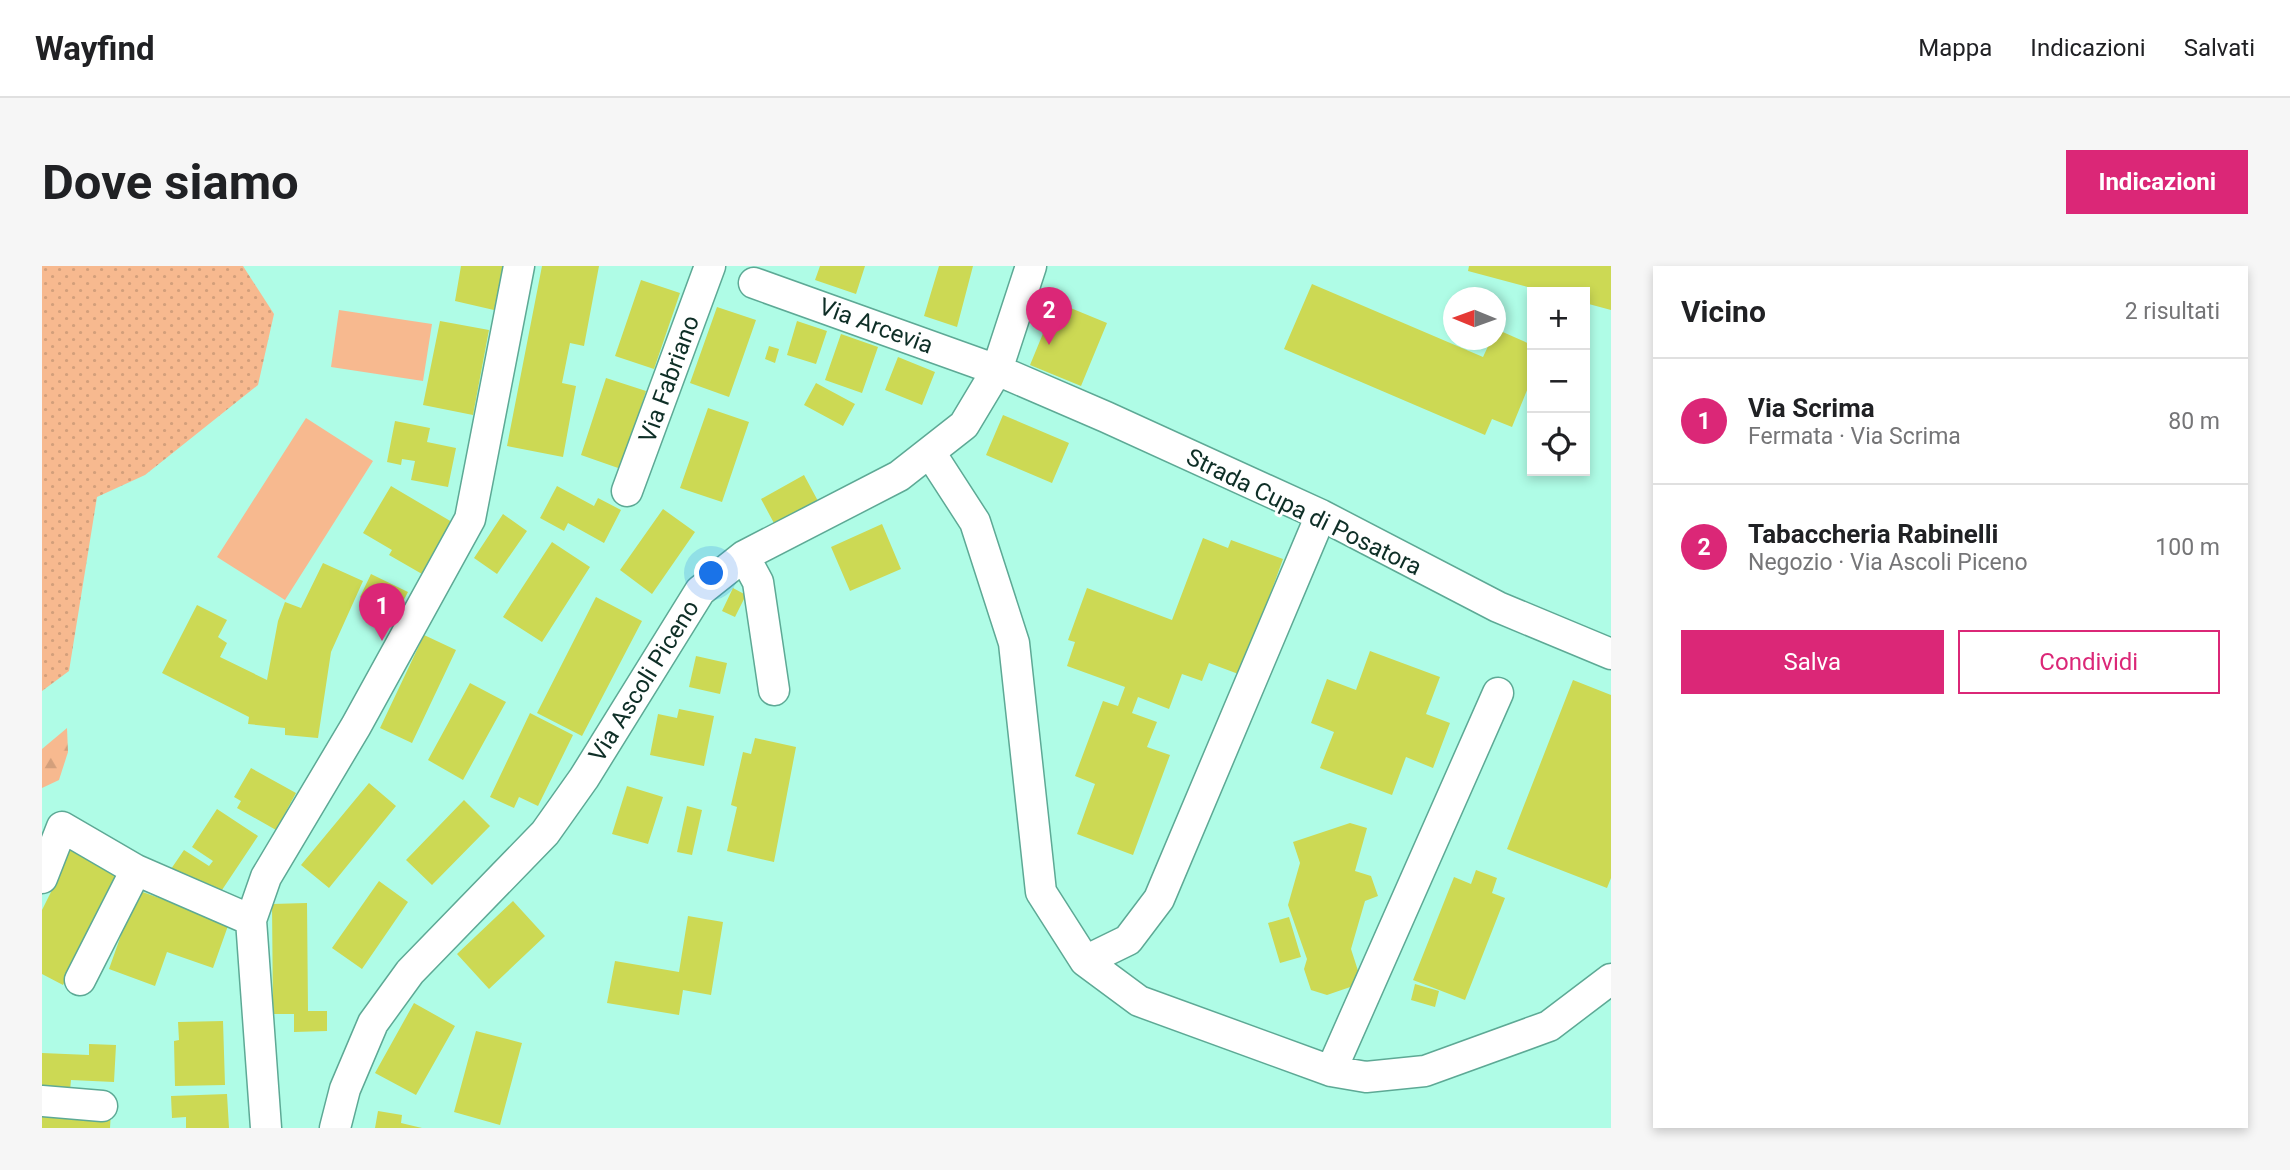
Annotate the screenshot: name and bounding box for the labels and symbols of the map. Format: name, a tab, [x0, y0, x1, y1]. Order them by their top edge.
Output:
pin: 2	[1026, 287, 1072, 345]
north arrow	[1443, 287, 1506, 350]
street label: Via Arcevia	[815, 292, 937, 360]
street label: Via Fabriano	[633, 311, 705, 447]
street label: Strada Cupa di Posatora	[1182, 443, 1426, 581]
your location	[694, 556, 728, 590]
pin: 1	[359, 583, 405, 641]
street label: Via Ascoli Piceno	[583, 595, 705, 767]

